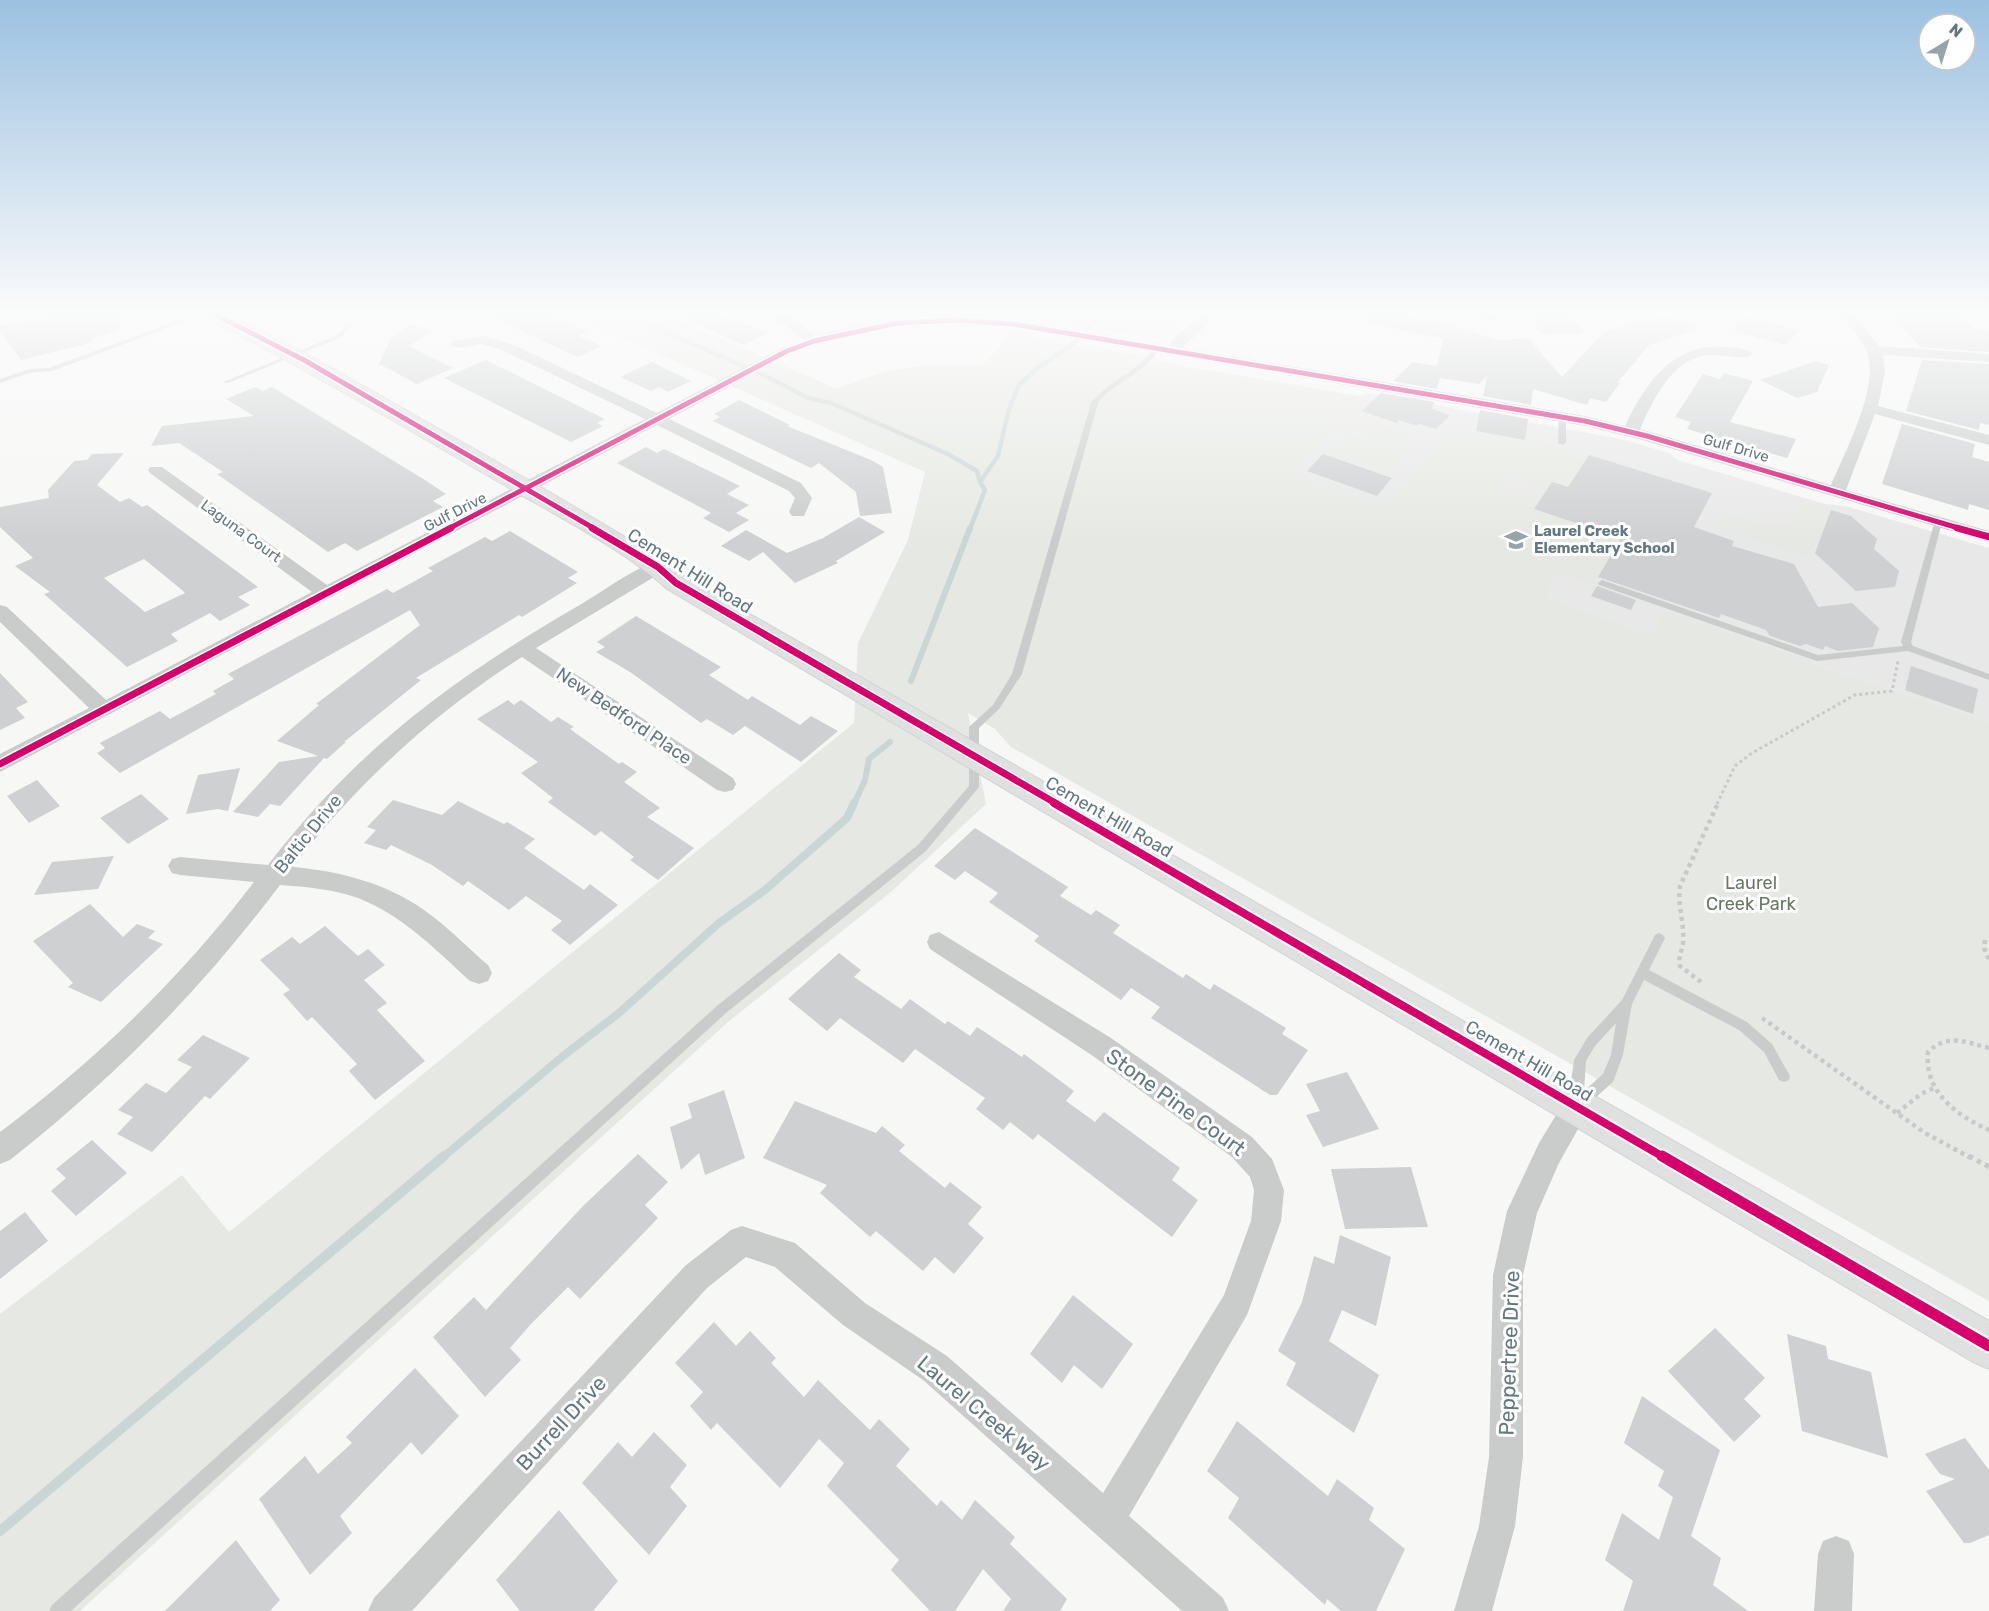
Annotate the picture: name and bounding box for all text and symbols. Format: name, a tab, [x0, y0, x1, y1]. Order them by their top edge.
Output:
north arrow	[1917, 12, 1977, 72]
text: N	[1946, 20, 1966, 42]
street label: Gulf Drive	[1701, 430, 1771, 466]
street label: Gulf Drive	[421, 489, 489, 535]
street label: Laguna Court	[197, 496, 285, 566]
place label: Laurel Creek Elementary School	[1534, 522, 1675, 557]
street label: Cement Hill Road	[623, 524, 757, 618]
school or university icon: Laurel Creek Elementary School	[1503, 527, 1529, 553]
street label: New Bedford Place	[552, 663, 696, 769]
street label: Cement Hill Road	[1041, 772, 1177, 862]
street label: Baltic Drive	[269, 790, 347, 878]
park label: Laurel Creek Park	[1706, 872, 1797, 915]
street label: Cement Hill Road	[1461, 1016, 1597, 1106]
street label: Stone Pine Court	[1101, 1043, 1251, 1161]
street label: Peppertree Drive	[1494, 1270, 1524, 1436]
street label: Laurel Creek Way	[912, 1350, 1056, 1476]
street label: Burrell Drive	[511, 1371, 611, 1475]

